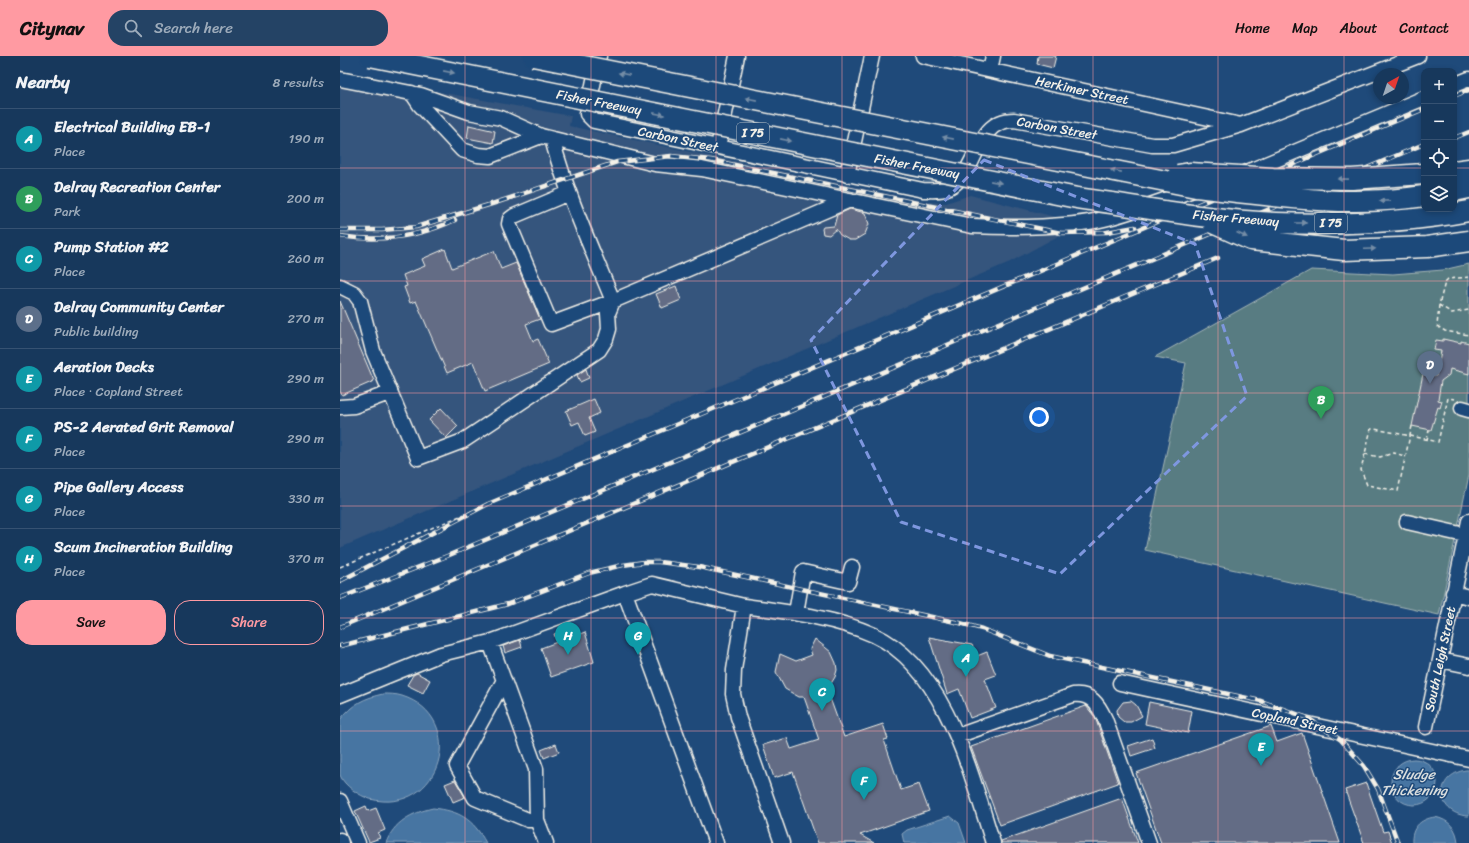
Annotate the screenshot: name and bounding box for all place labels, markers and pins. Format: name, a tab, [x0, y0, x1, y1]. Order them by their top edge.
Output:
pin: D	[1417, 351, 1443, 384]
pin: B	[1308, 386, 1334, 419]
pin: H	[555, 622, 581, 655]
pin: G	[625, 622, 651, 655]
pin: A	[953, 644, 979, 677]
pin: C	[809, 678, 835, 711]
pin: E	[1248, 733, 1274, 766]
pin: F	[851, 767, 877, 800]

